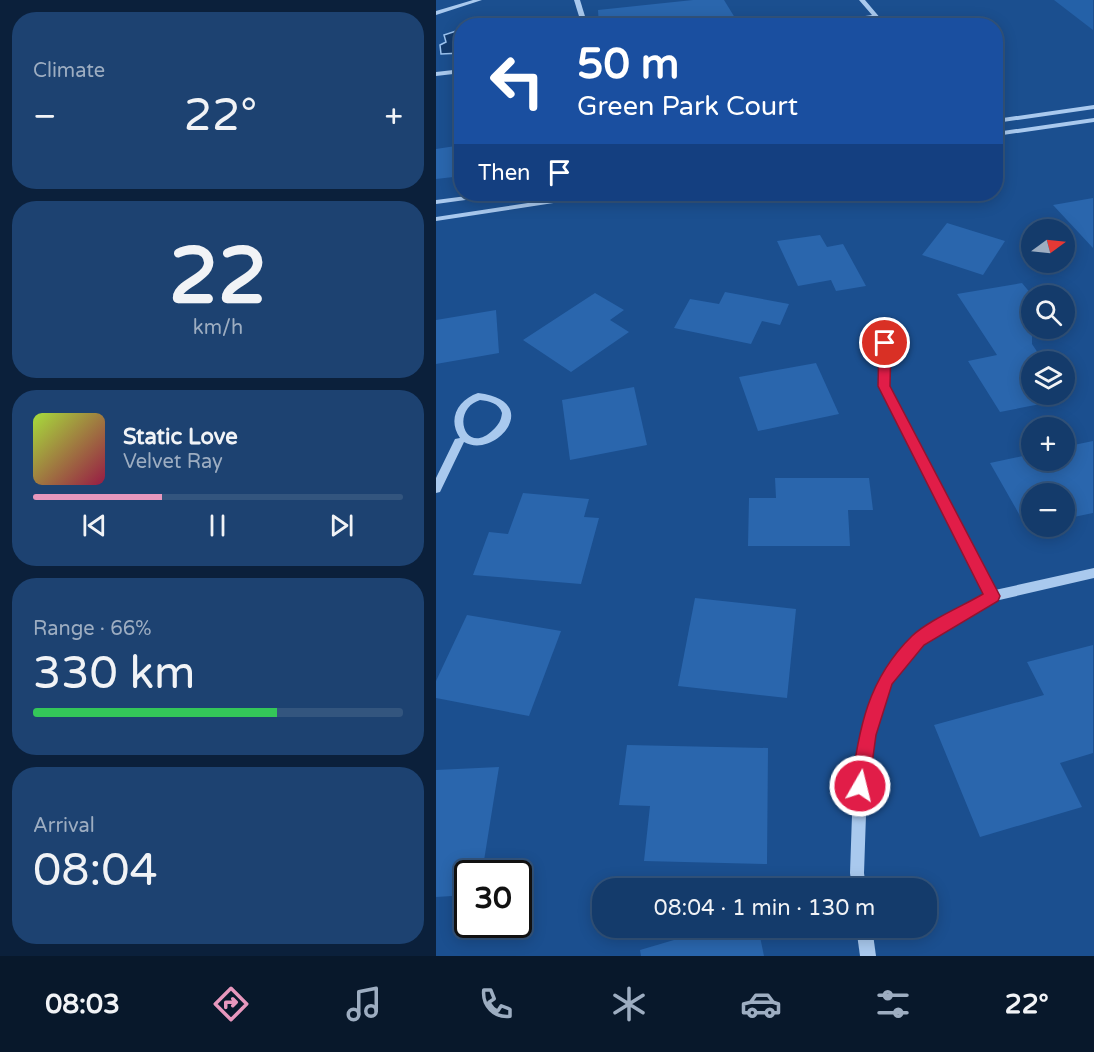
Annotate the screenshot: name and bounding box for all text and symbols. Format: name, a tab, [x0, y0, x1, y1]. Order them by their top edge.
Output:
text: 50 m	[577, 39, 679, 90]
icon: left	[478, 42, 556, 120]
text: Climate	[33, 59, 105, 83]
text: 22°	[184, 89, 257, 143]
text: Green Park Court	[577, 90, 798, 123]
text: −	[33, 97, 57, 136]
text: +	[384, 97, 403, 136]
icon: arrive	[543, 156, 576, 189]
text: Then	[478, 160, 531, 186]
north arrow	[1021, 219, 1075, 273]
map controls	[1021, 219, 1075, 537]
text: 22	[169, 230, 267, 324]
button: search	[1021, 285, 1075, 339]
text: km/h	[193, 316, 243, 340]
pin	[859, 317, 910, 368]
icon: arrive	[868, 326, 901, 359]
button: layers	[1021, 351, 1075, 405]
button: +	[1021, 417, 1075, 471]
text: Static Love	[123, 424, 238, 450]
text: Velvet Ray	[123, 450, 223, 474]
button: −	[1021, 483, 1075, 537]
icon: previous	[78, 509, 111, 542]
icon: pause	[201, 509, 234, 542]
icon: next	[325, 509, 358, 542]
text: Range · 66%	[33, 617, 152, 641]
text: 330 km	[33, 647, 195, 701]
position arrow	[828, 754, 892, 818]
text: Arrival	[33, 814, 95, 838]
text: 08:04	[33, 844, 158, 898]
speed limit sign: 30	[454, 860, 532, 938]
text: 08:04 · 1 min · 130 m	[654, 895, 875, 921]
icon: directions	[210, 983, 252, 1025]
icon: music	[343, 983, 385, 1025]
icon: phone	[475, 983, 517, 1025]
icon: climate	[608, 983, 650, 1025]
icon: car	[740, 983, 782, 1025]
icon: filters	[872, 983, 914, 1025]
text: 08:03	[45, 988, 120, 1021]
text: 22°	[1005, 988, 1049, 1021]

